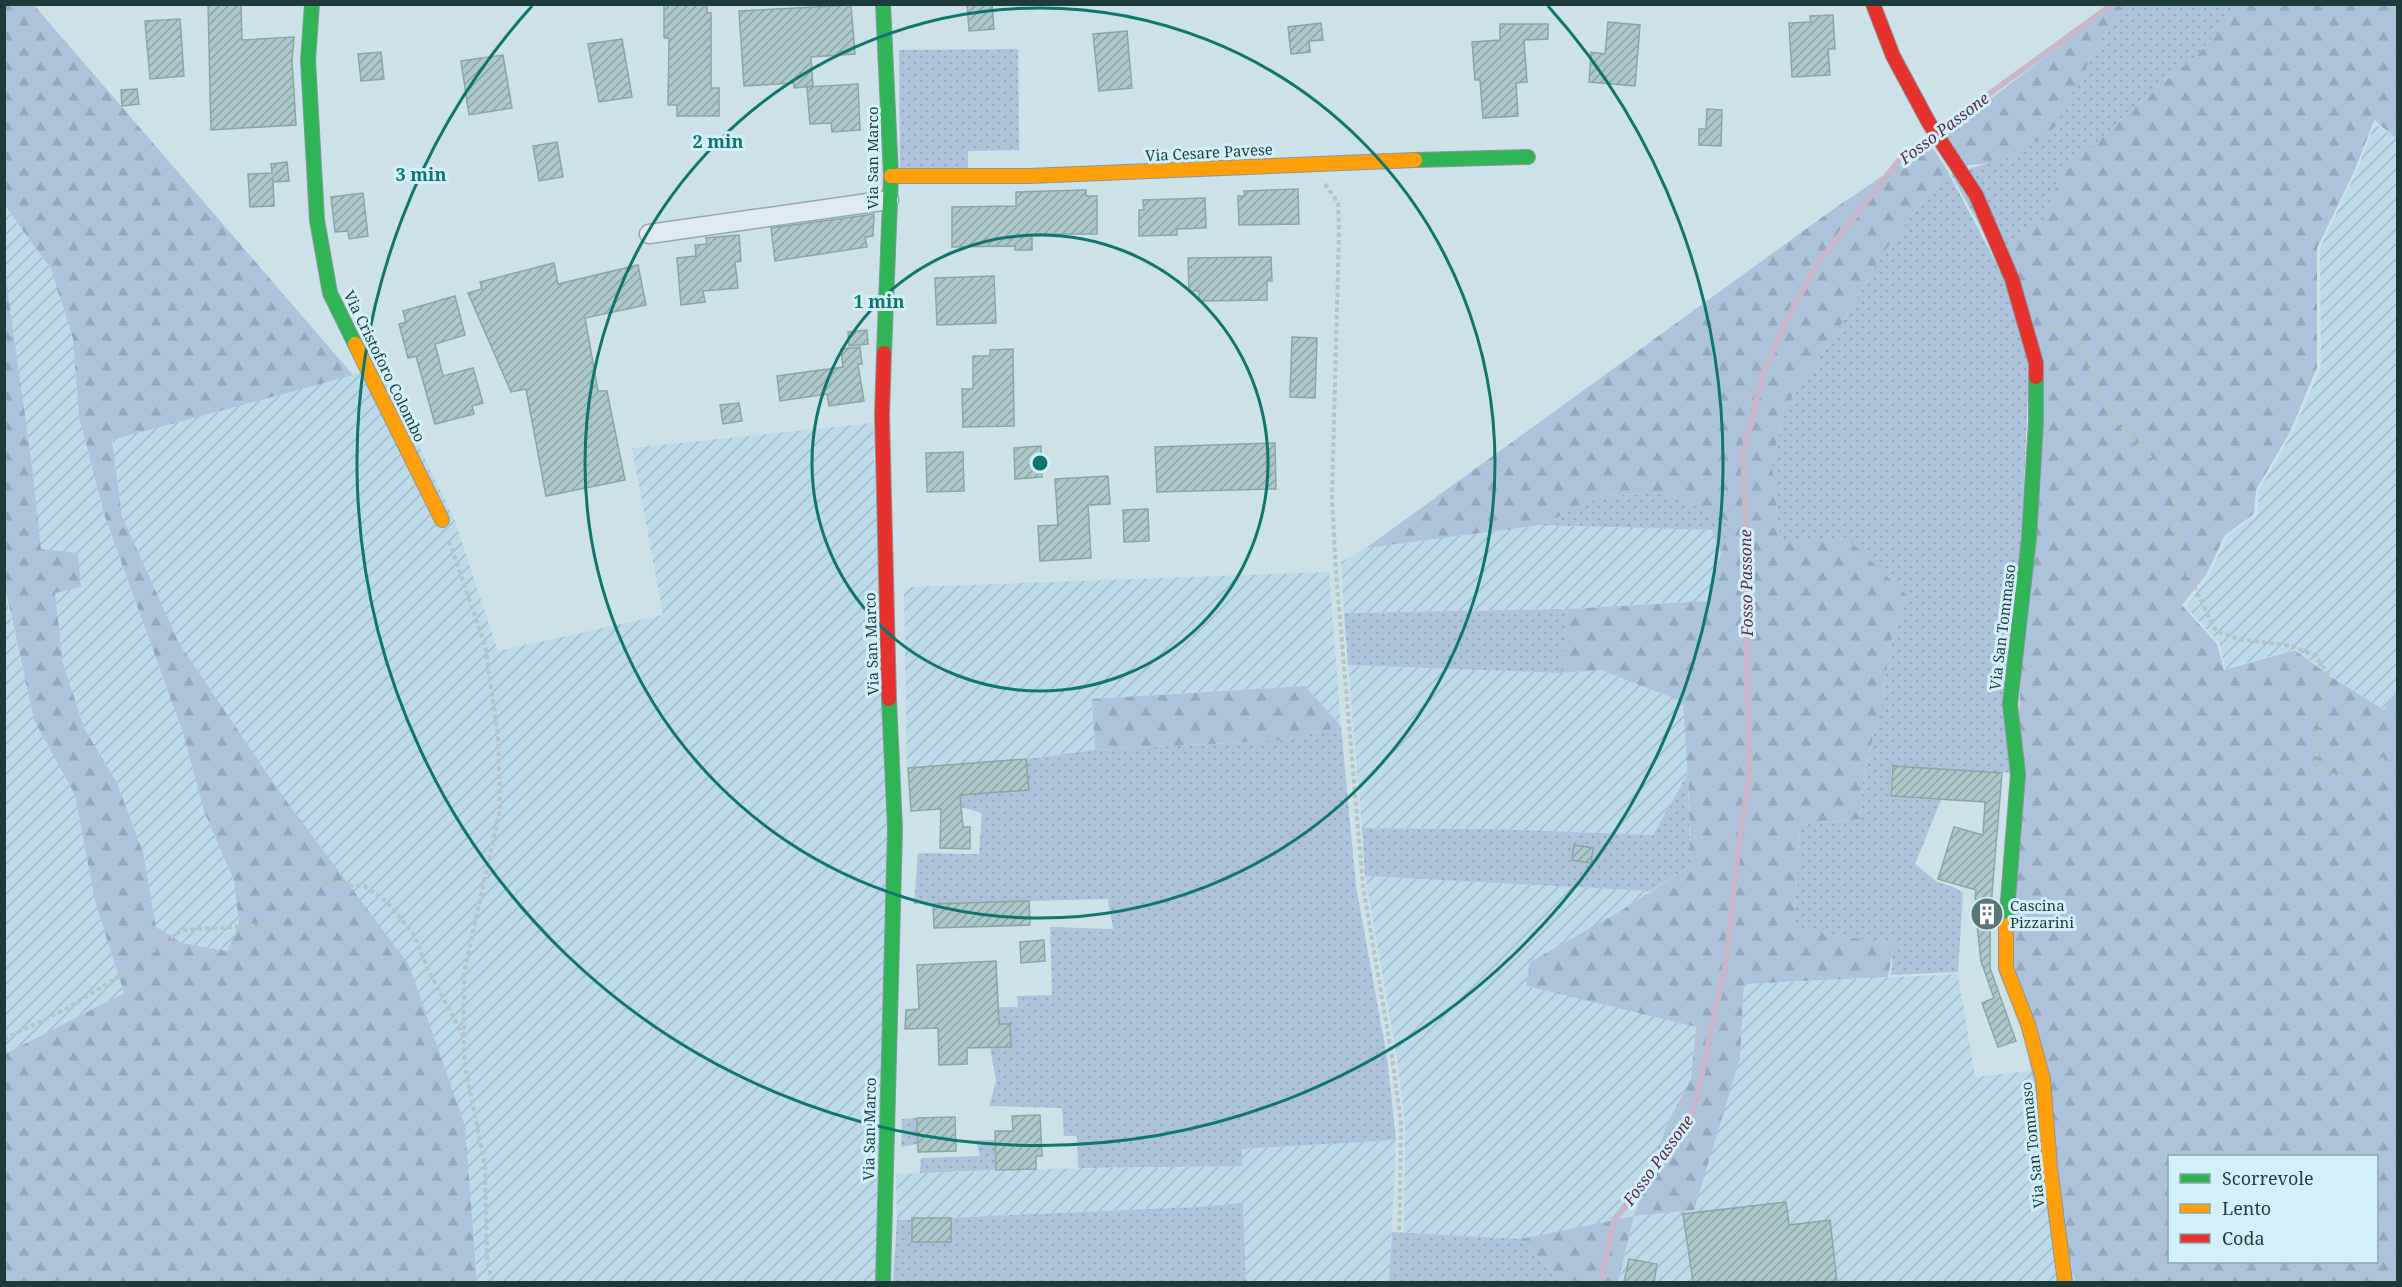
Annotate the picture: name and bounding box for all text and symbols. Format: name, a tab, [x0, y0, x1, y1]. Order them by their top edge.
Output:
water label: Fosso Passone	[1894, 87, 1993, 170]
street label: Via San Marco	[862, 106, 882, 210]
text: 2 min	[693, 129, 743, 153]
street label: Via Cesare Pavese	[1145, 139, 1273, 165]
text: 3 min	[396, 162, 446, 186]
street label: Via Cristoforo Colombo	[340, 287, 430, 445]
text: 1 min	[854, 289, 904, 313]
centre of rings	[1030, 453, 1050, 473]
water label: Fosso Passone	[1734, 529, 1758, 638]
street label: Via San Tommaso	[1984, 563, 2020, 691]
street label: Via San Marco	[859, 592, 883, 696]
place label: Cascina Pizzarini	[2010, 895, 2074, 932]
building icon: Cascina Pizzarini	[1969, 896, 2005, 932]
street label: Via San Marco	[858, 1077, 880, 1181]
street label: Via San Tommaso	[2015, 1081, 2049, 1209]
water label: Fosso Passone	[1617, 1110, 1698, 1211]
legend	[2168, 1155, 2378, 1263]
text: Scorrevole	[2222, 1166, 2314, 1190]
text: Lento	[2222, 1196, 2271, 1220]
text: Coda	[2222, 1226, 2265, 1250]

